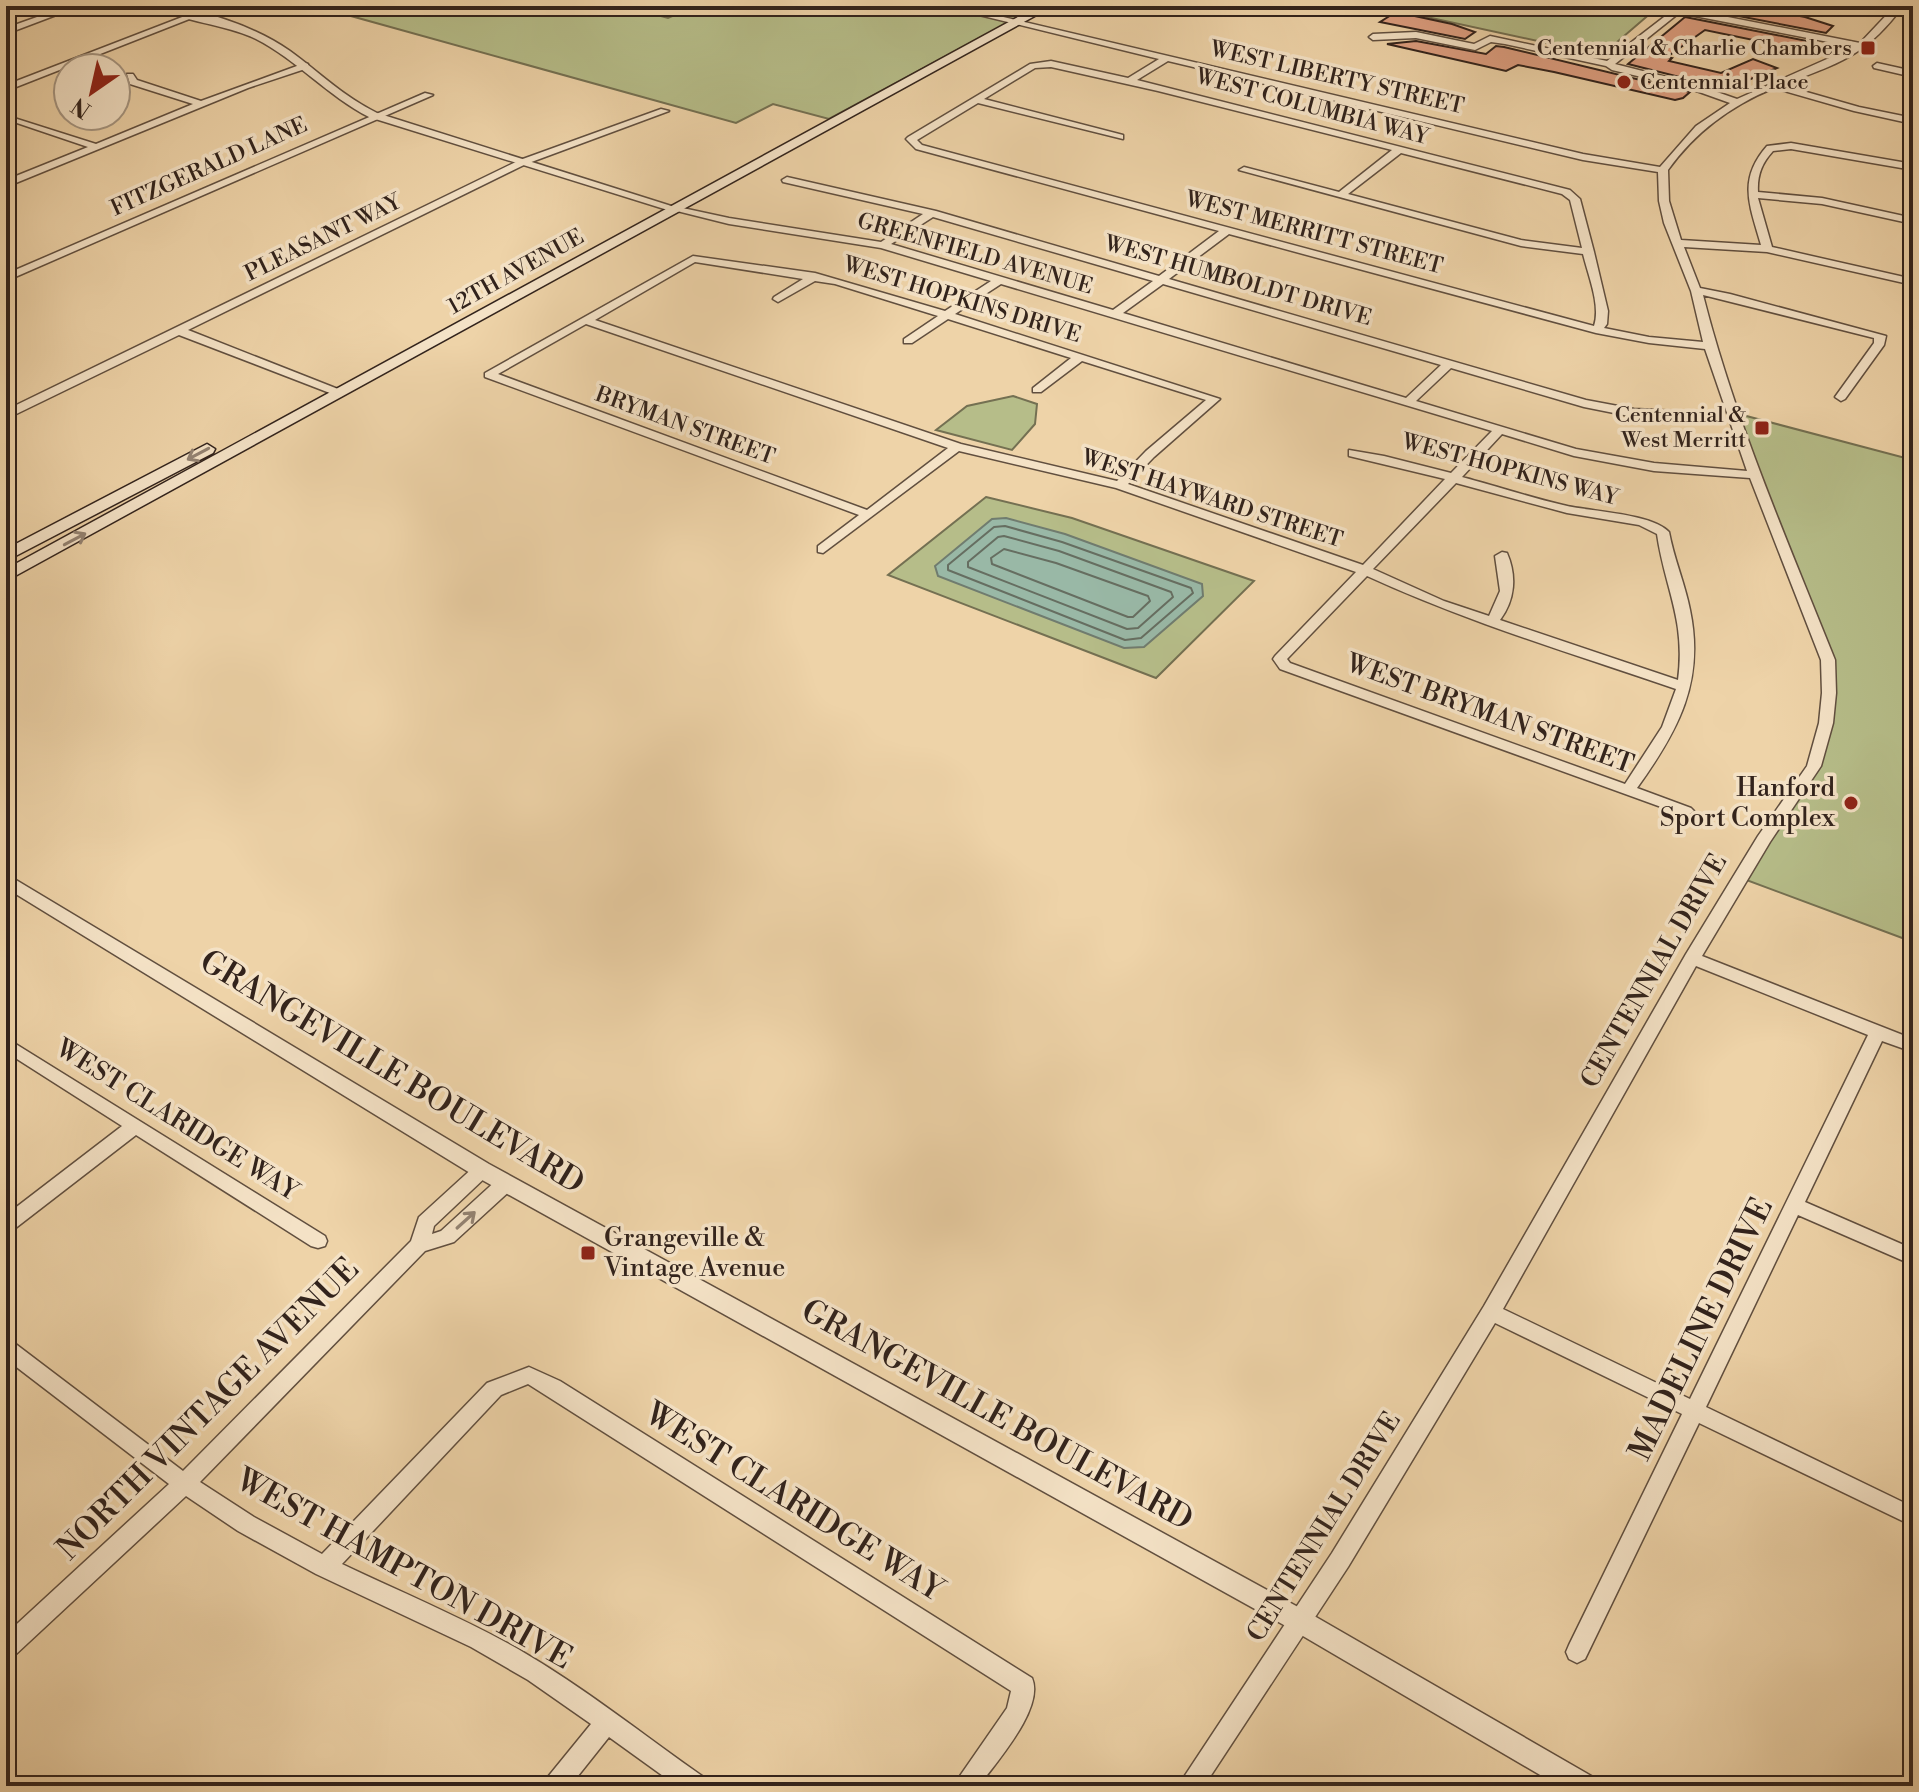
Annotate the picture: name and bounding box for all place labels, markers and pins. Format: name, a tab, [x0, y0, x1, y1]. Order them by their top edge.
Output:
place label: Centennial & Charlie Chambers	[1537, 35, 1852, 62]
marker: Centennial & Charlie Chambers	[1859, 39, 1877, 57]
place label: Centennial Place	[1640, 69, 1809, 96]
marker: Centennial Place	[1615, 73, 1633, 91]
place label: Centennial & West Merritt	[1615, 402, 1746, 454]
marker: Centennial & West Merritt	[1753, 419, 1771, 437]
place label: Hanford Sport Complex	[1660, 772, 1836, 834]
marker: Hanford Sport Complex	[1842, 794, 1860, 812]
place label: Grangeville & Vintage Avenue	[603, 1222, 785, 1284]
marker: Grangeville & Vintage Avenue	[579, 1244, 597, 1262]

